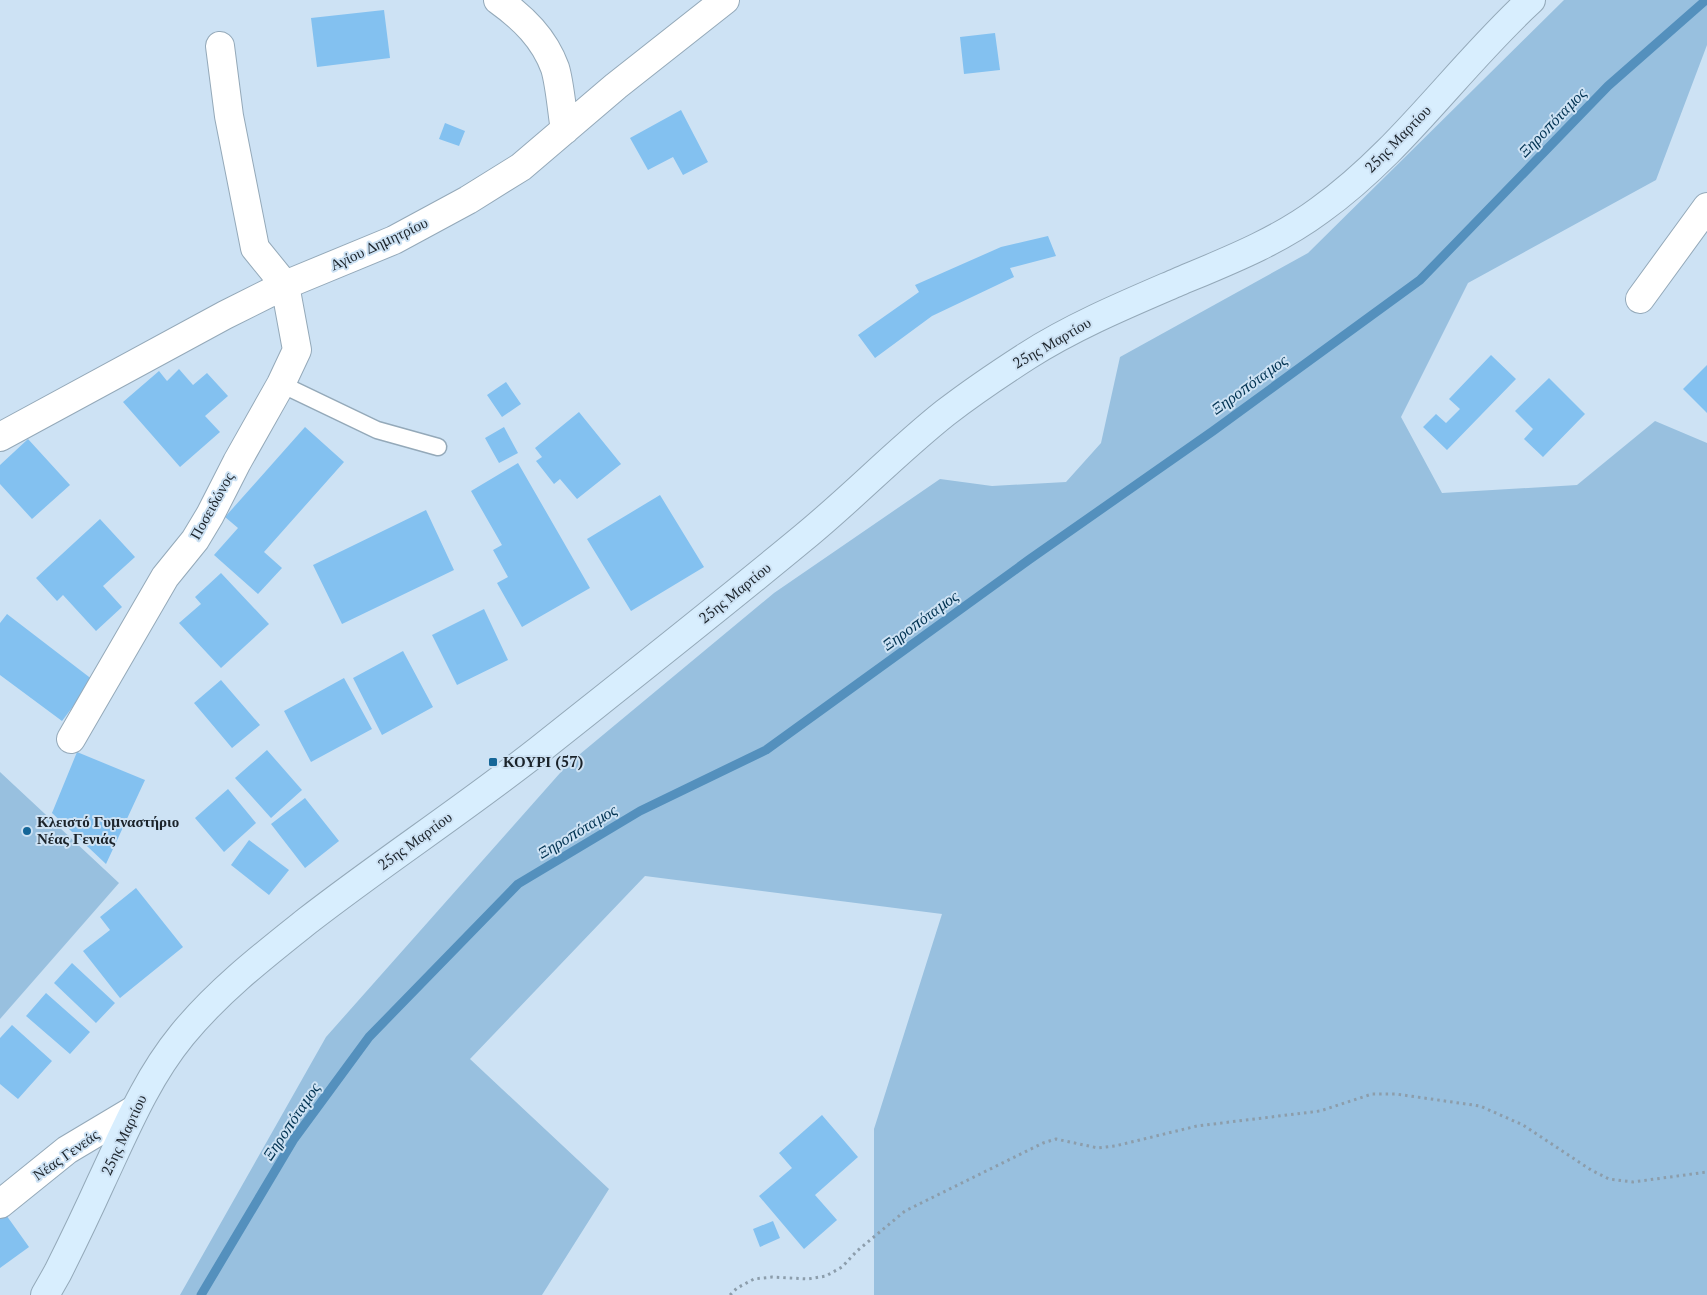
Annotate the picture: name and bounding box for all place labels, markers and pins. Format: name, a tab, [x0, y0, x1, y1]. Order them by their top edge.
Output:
place label: ΚΟΥΡΙ (57)	[503, 751, 583, 771]
marker: ΚΟΥΡΙ (57)	[487, 756, 499, 768]
place label: Κλειστό Γυμναστήριο Νέας Γενιάς	[37, 811, 179, 848]
marker: Κλειστό Γυμναστήριο Νέας Γενιάς	[21, 825, 33, 837]

